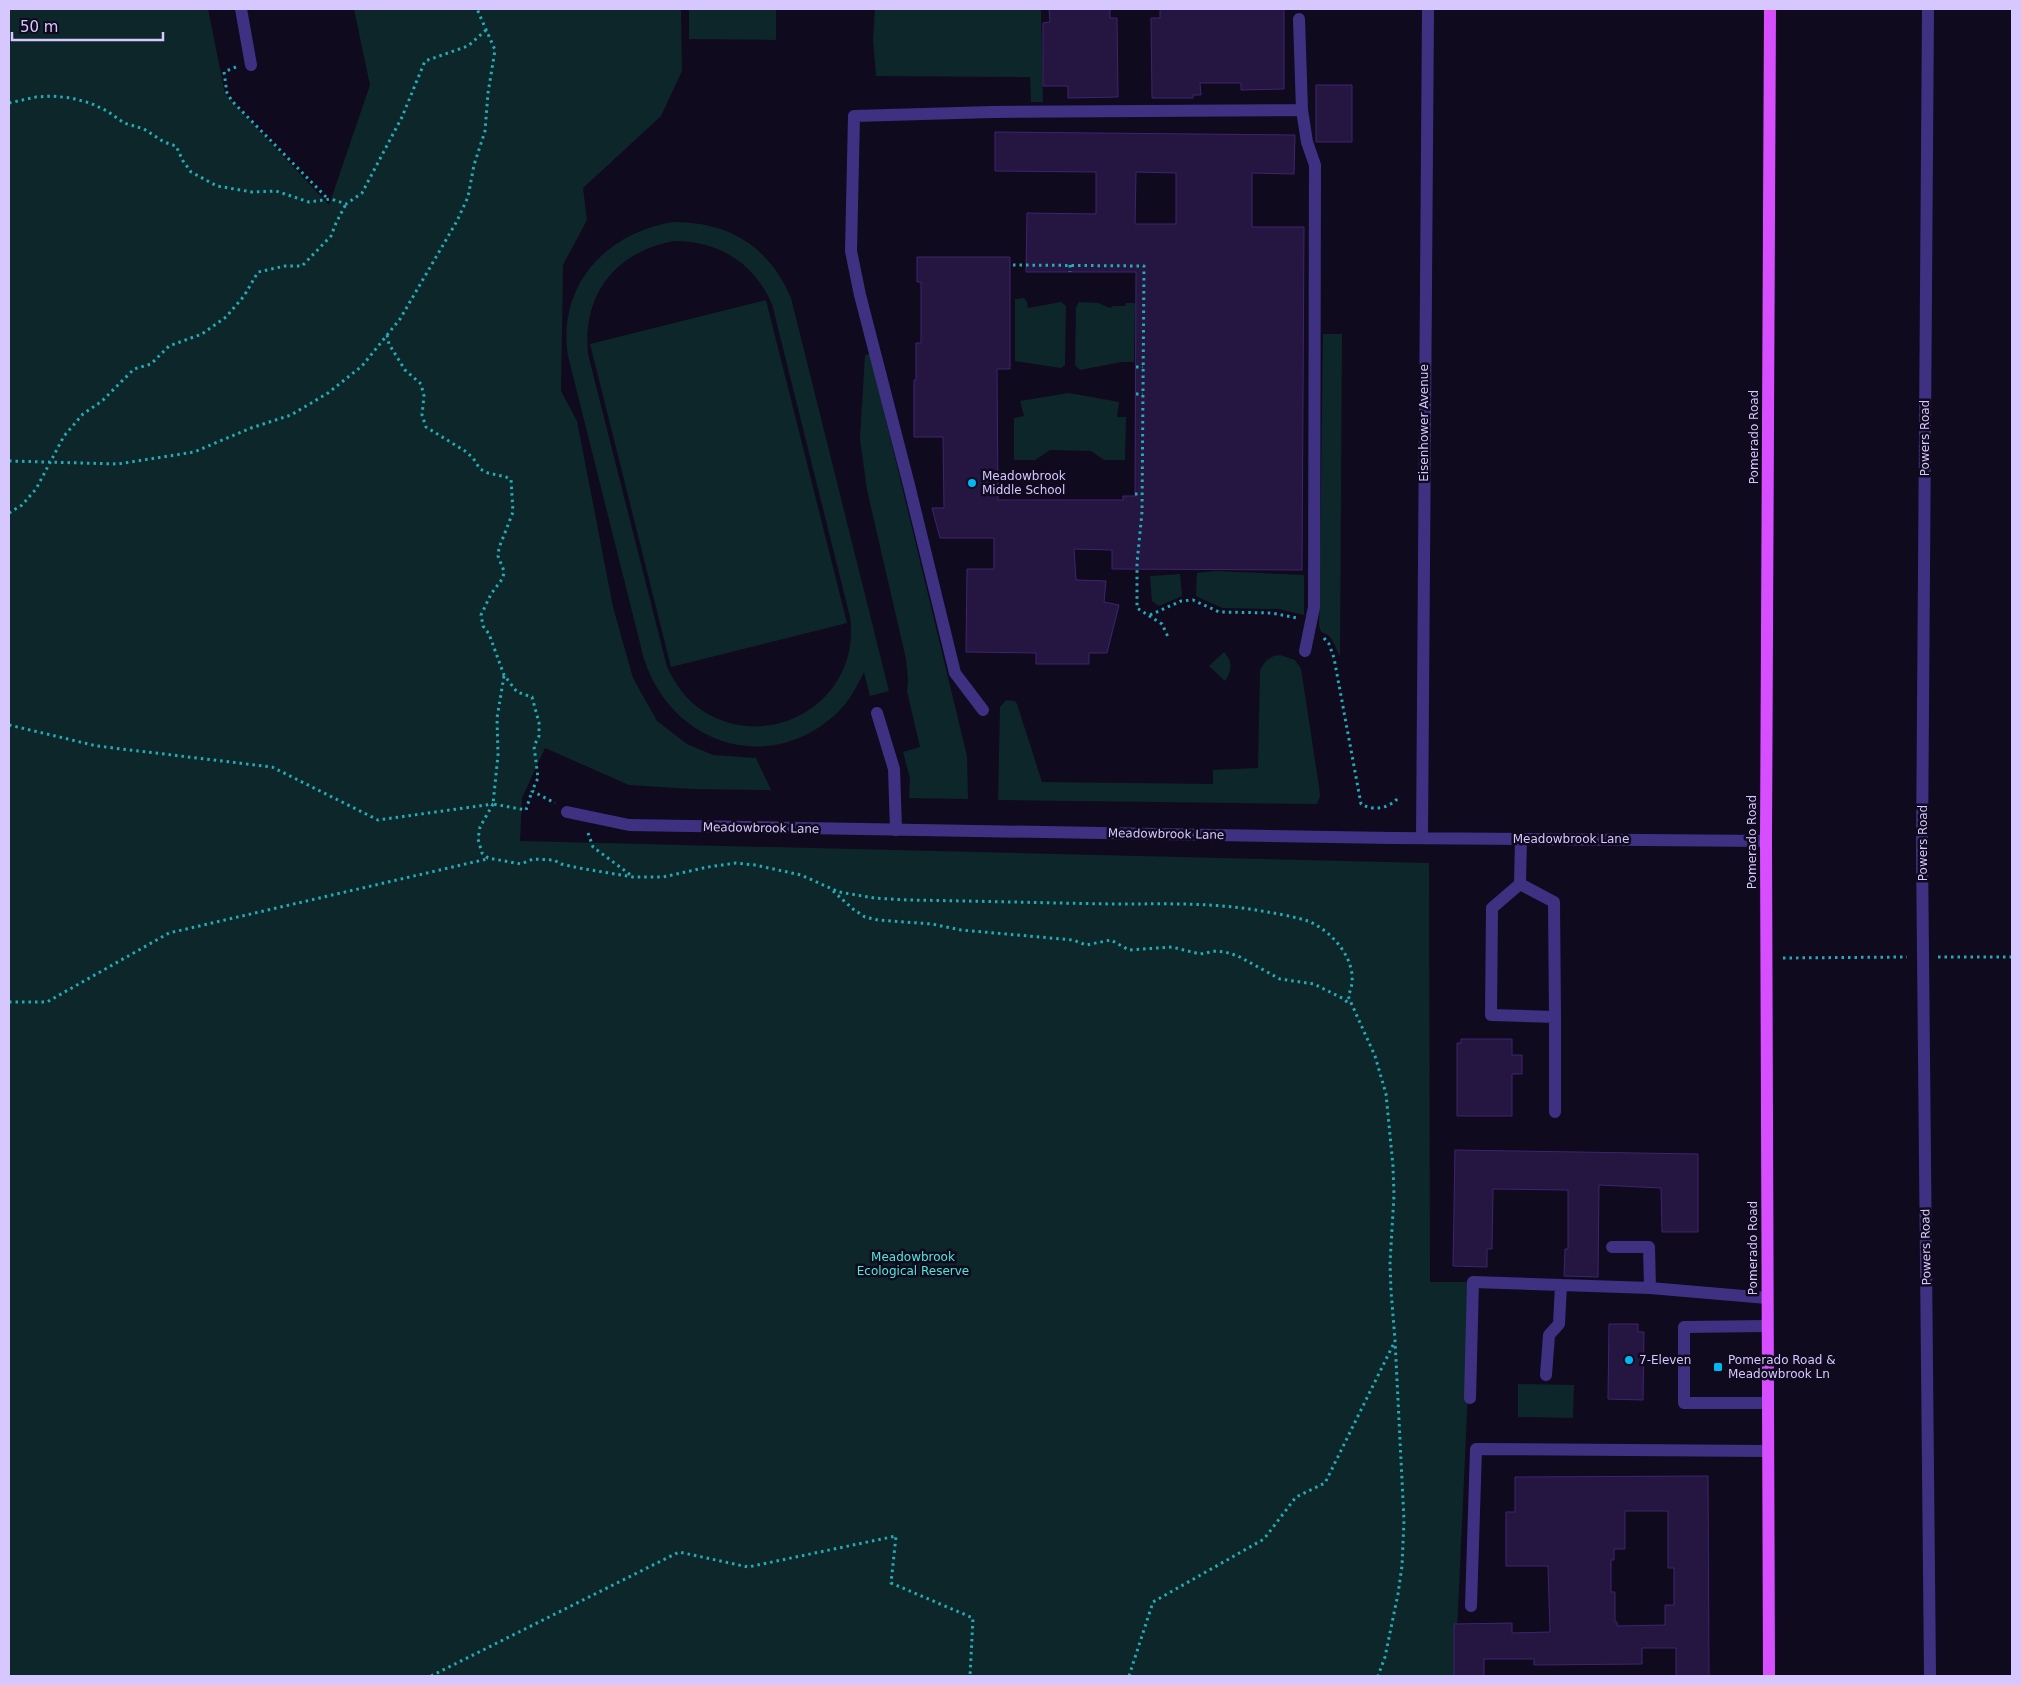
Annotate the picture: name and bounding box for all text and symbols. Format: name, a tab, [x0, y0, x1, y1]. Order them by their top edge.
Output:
scale bar	[12, 10, 164, 42]
text: 50 m	[20, 18, 58, 36]
street label: Eisenhower Avenue	[1417, 364, 1431, 482]
street label: Pomerado Road	[1747, 390, 1761, 484]
street label: Powers Road	[1918, 400, 1932, 476]
place label: Meadowbrook Middle School	[982, 469, 1066, 497]
marker: Meadowbrook Middle School	[966, 477, 978, 489]
street label: Pomerado Road	[1745, 795, 1759, 889]
street label: Powers Road	[1916, 805, 1930, 881]
street label: Meadowbrook Lane	[703, 820, 819, 836]
street label: Meadowbrook Lane	[1108, 826, 1224, 842]
street label: Meadowbrook Lane	[1513, 832, 1629, 846]
street label: Pomerado Road	[1746, 1201, 1760, 1295]
street label: Powers Road	[1918, 1209, 1934, 1285]
park label: Meadowbrook Ecological Reserve	[857, 1250, 969, 1278]
place label: 7-Eleven	[1639, 1353, 1691, 1367]
place label: Pomerado Road & Meadowbrook Ln	[1728, 1353, 1836, 1381]
marker: 7-Eleven	[1623, 1354, 1635, 1366]
marker: Pomerado Road & Meadowbrook Ln	[1712, 1361, 1724, 1373]

